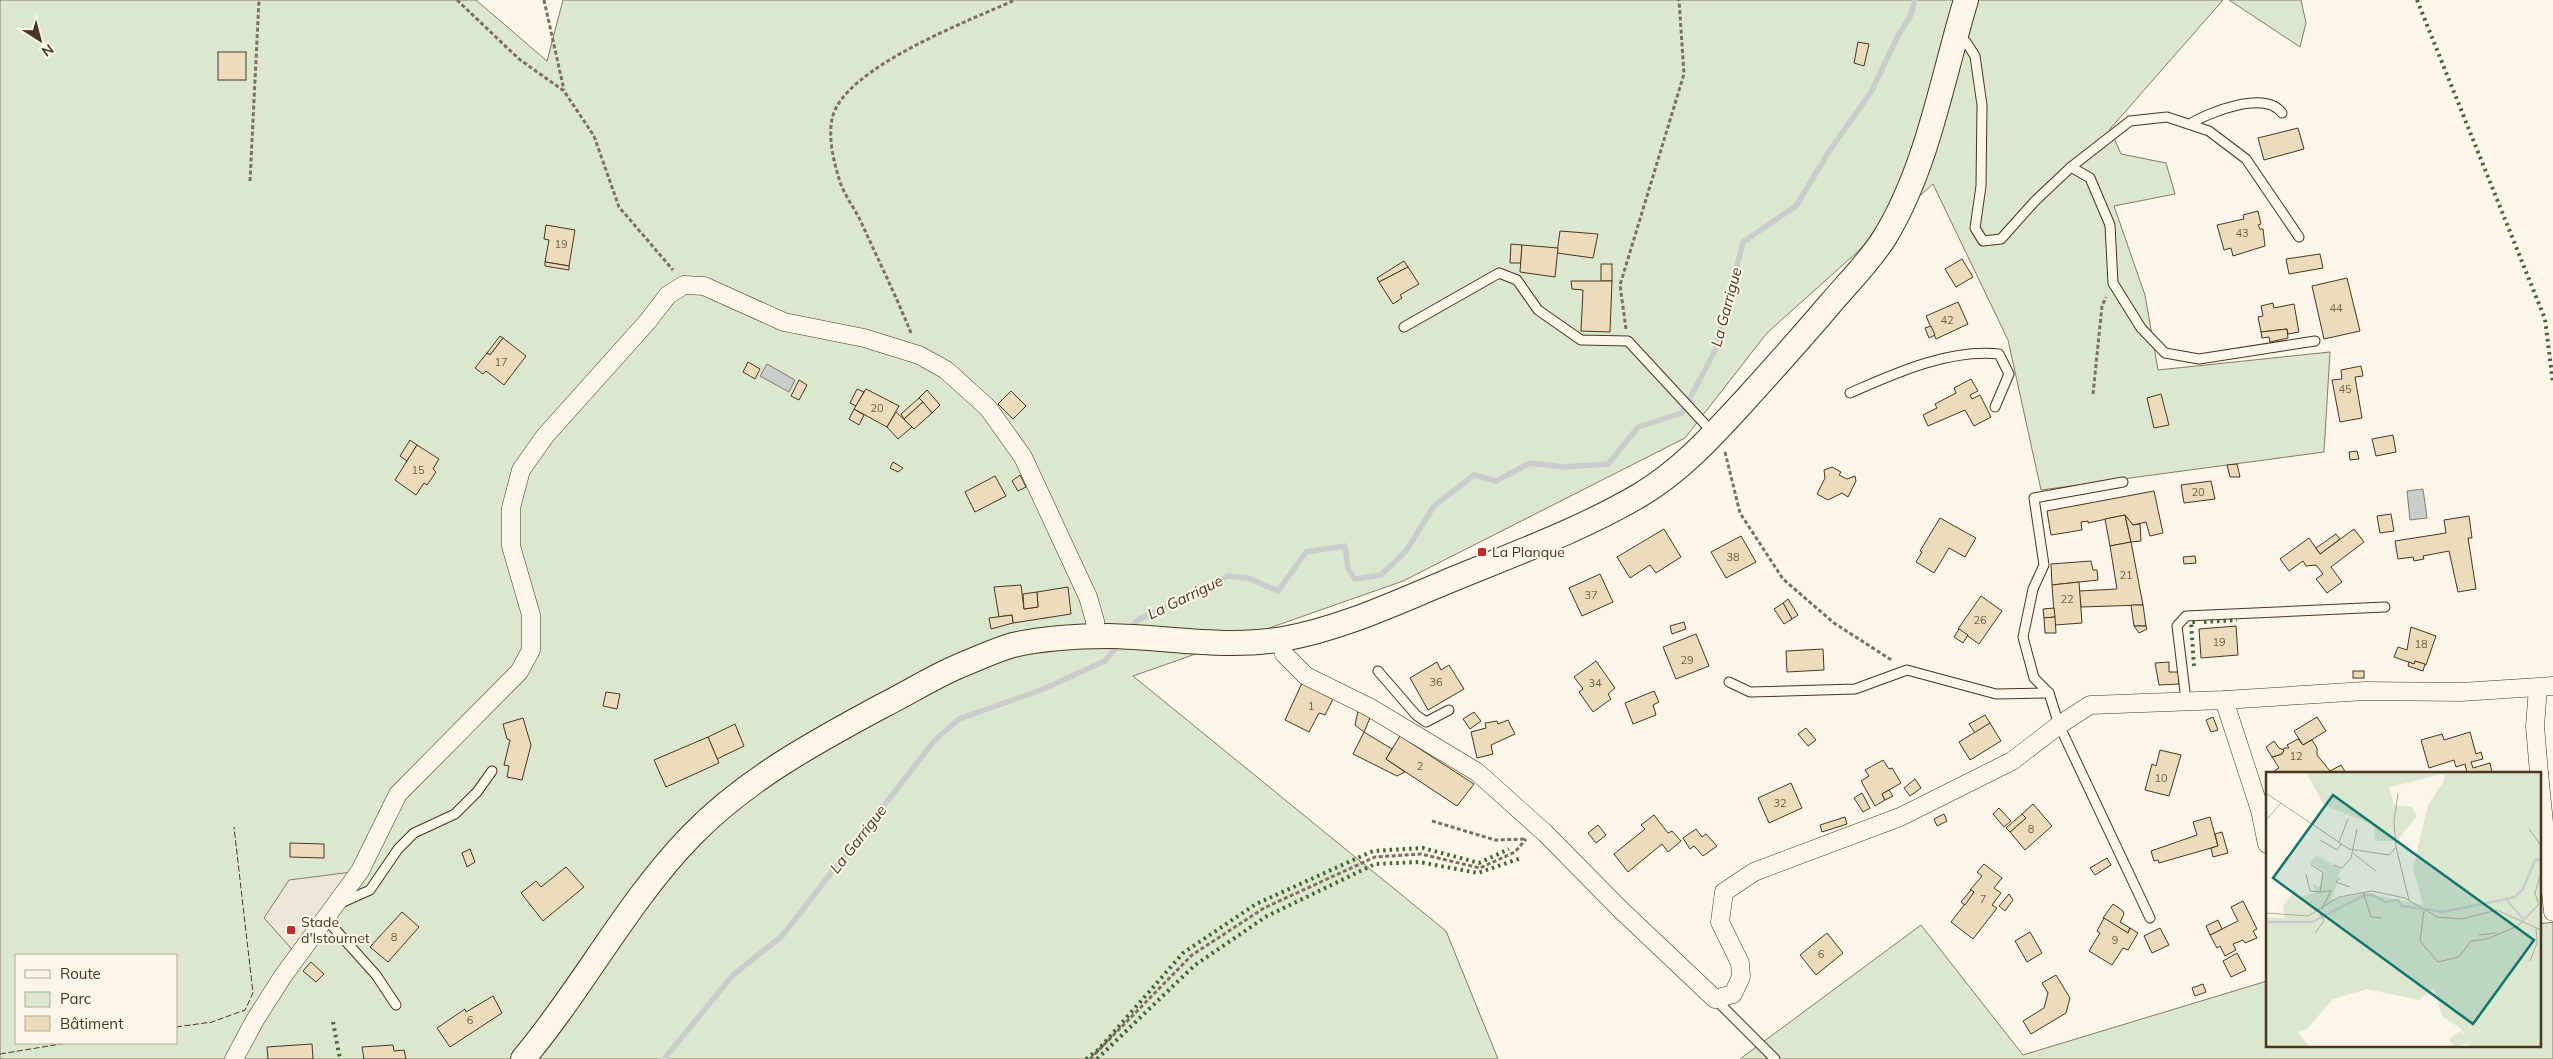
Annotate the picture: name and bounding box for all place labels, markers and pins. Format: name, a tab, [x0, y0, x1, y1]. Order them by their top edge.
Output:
place label: La Planque	[1492, 543, 1565, 561]
marker: La Planque	[1476, 546, 1488, 558]
place label: Stade d'Istournet	[301, 913, 370, 947]
marker: Stade d'Istournet	[285, 924, 297, 936]

